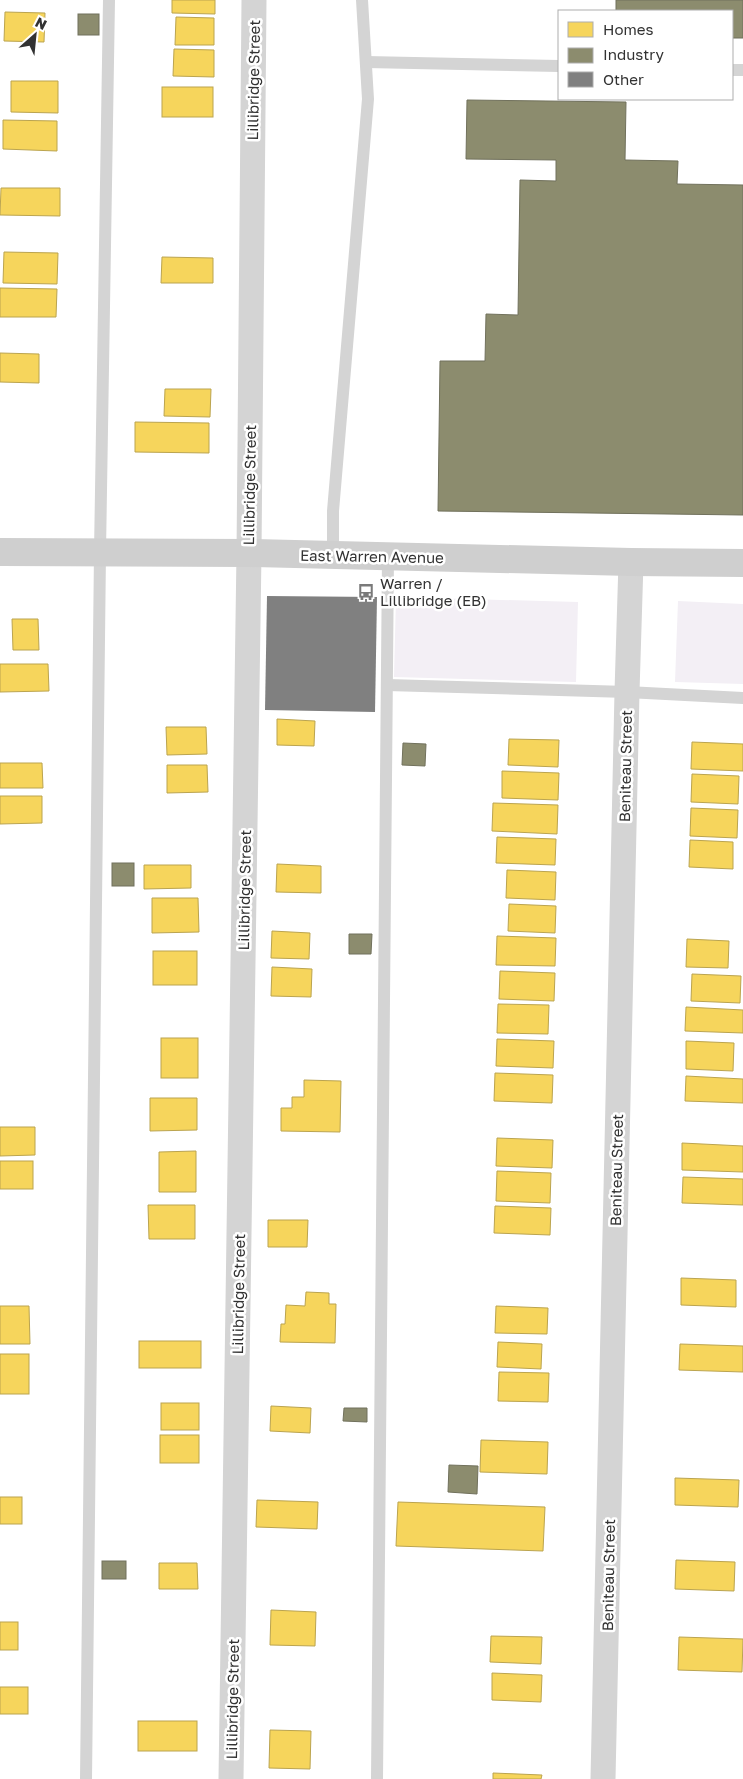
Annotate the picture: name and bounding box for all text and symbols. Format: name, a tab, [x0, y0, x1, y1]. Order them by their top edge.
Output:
north arrow	[10, 10, 60, 60]
legend	[558, 10, 733, 100]
text: N	[33, 13, 50, 33]
street label: Lillibridge Street	[243, 20, 263, 140]
text: Homes	[603, 20, 653, 38]
text: Industry	[603, 45, 664, 63]
text: Other	[603, 70, 644, 88]
street label: Lillibridge Street	[239, 425, 259, 545]
street label: East Warren Avenue	[300, 546, 444, 566]
place label: Warren / Lillibridge (EB)	[380, 574, 487, 609]
bus stop icon: Warren / Lillibridge (EB)	[356, 582, 376, 602]
street label: Beniteau Street	[615, 710, 635, 822]
street label: Lillibridge Street	[234, 830, 254, 950]
street label: Beniteau Street	[606, 1114, 626, 1226]
street label: Lillibridge Street	[228, 1234, 248, 1354]
street label: Beniteau Street	[598, 1519, 618, 1631]
street label: Lillibridge Street	[222, 1639, 242, 1759]

